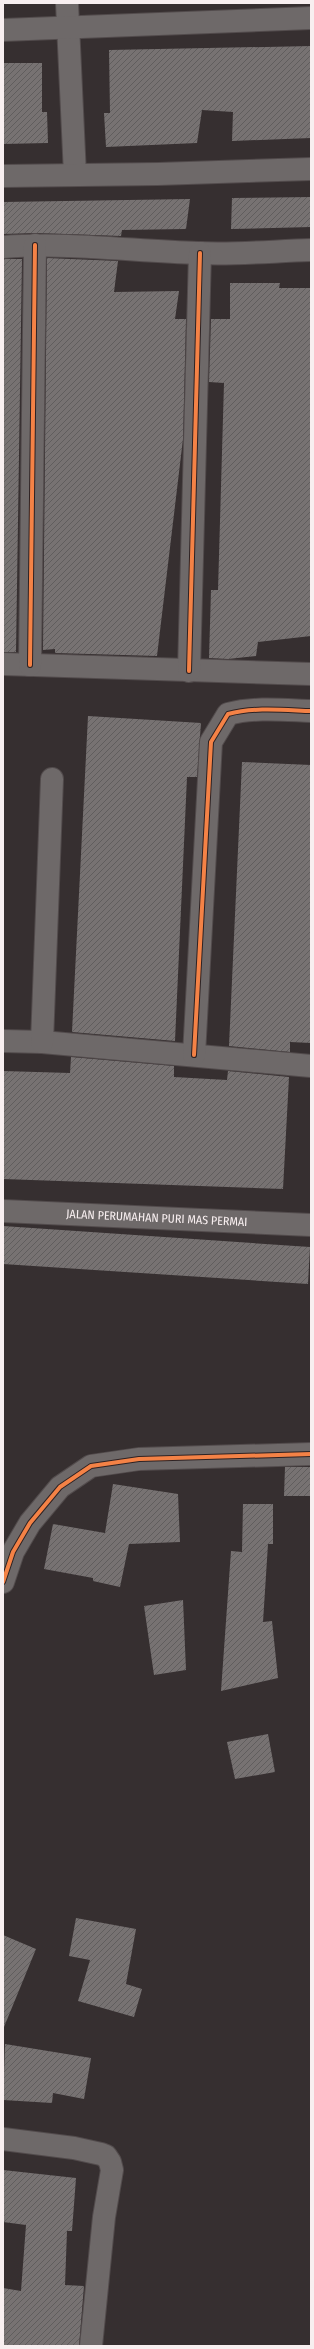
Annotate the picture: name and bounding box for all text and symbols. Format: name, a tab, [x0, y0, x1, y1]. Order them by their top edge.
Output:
street label: JALAN PERUMAHAN PURI MAS PERMAI	[66, 1207, 248, 1229]

